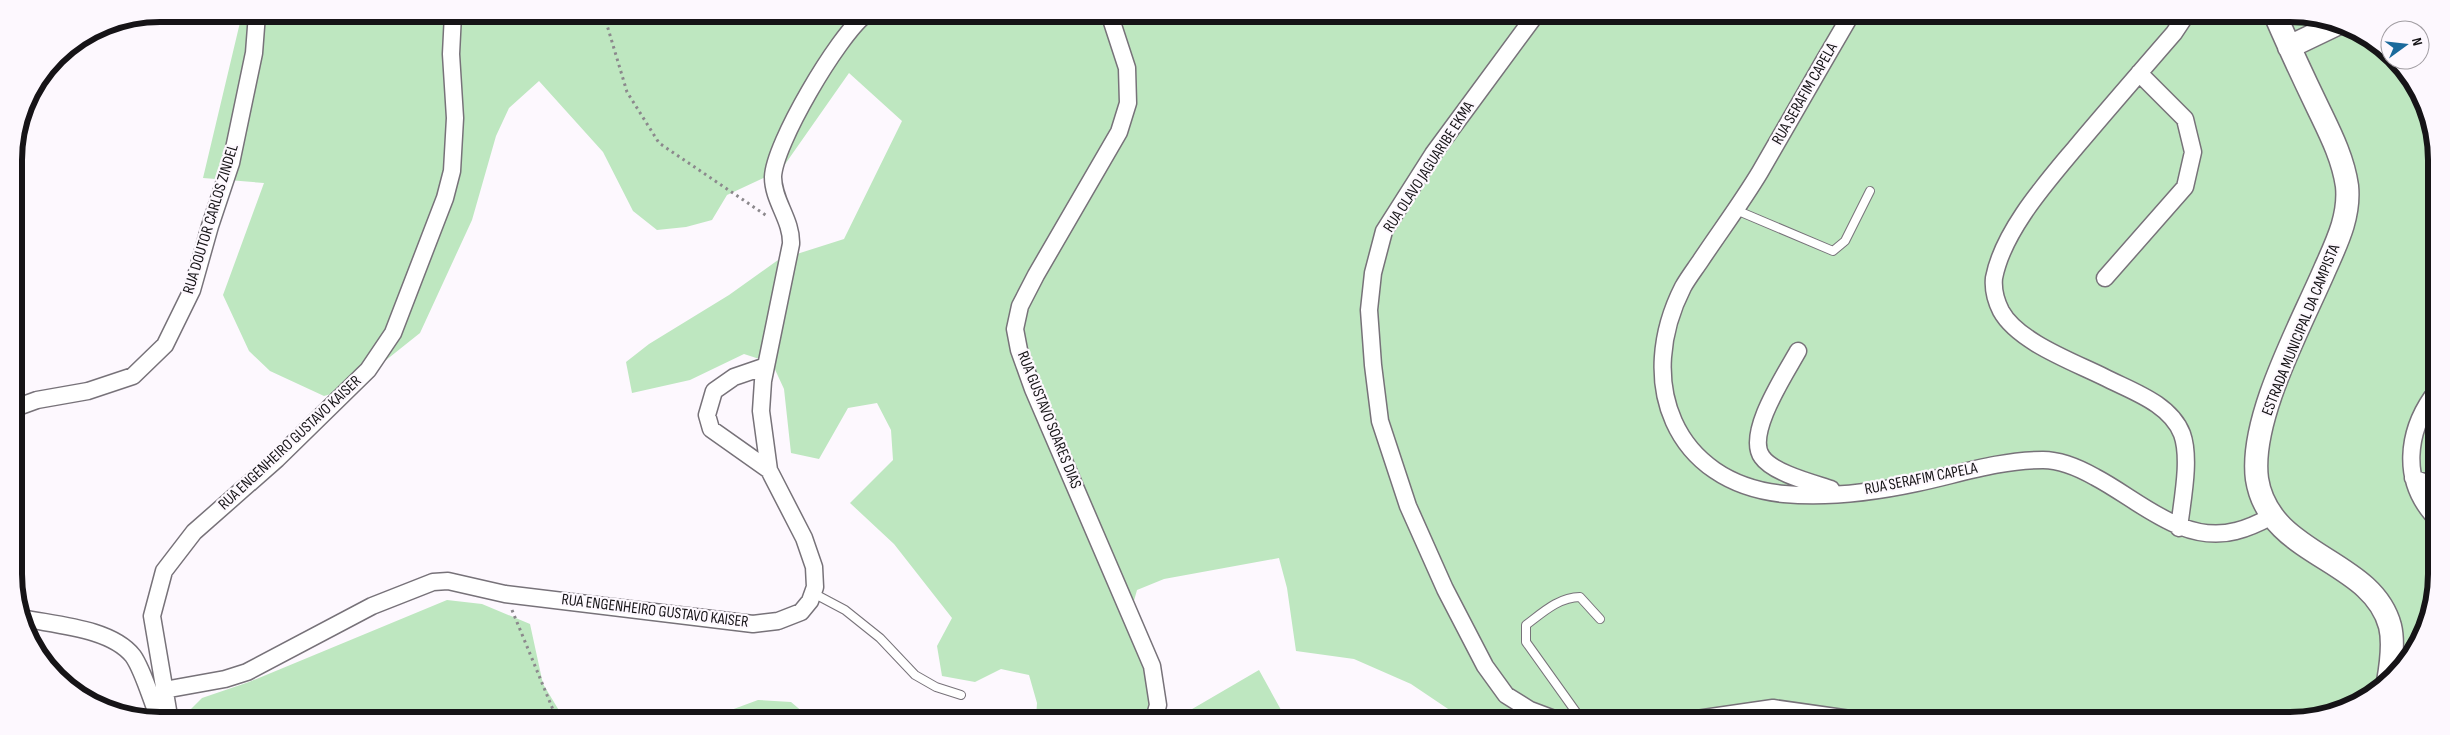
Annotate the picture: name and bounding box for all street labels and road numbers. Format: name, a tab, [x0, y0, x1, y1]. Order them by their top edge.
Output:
street label: RUA SERAFIM CAPELA	[1768, 40, 1842, 148]
street label: RUA OLAVO JAGUARIBE EKMA	[1380, 98, 1478, 236]
street label: RUA DOUTOR CARLOS ZINDEL	[179, 142, 243, 296]
street label: ESTRADA MUNICIPAL DA CAMPISTA	[2258, 241, 2344, 418]
street label: RUA GUSTAVO SOARES DIAS	[1013, 348, 1085, 492]
street label: RUA ENGENHEIRO GUSTAVO KAISER	[215, 372, 365, 514]
street label: RUA SERAFIM CAPELA	[1863, 459, 1979, 499]
street label: RUA ENGENHEIRO GUSTAVO KAISER	[560, 590, 750, 632]

